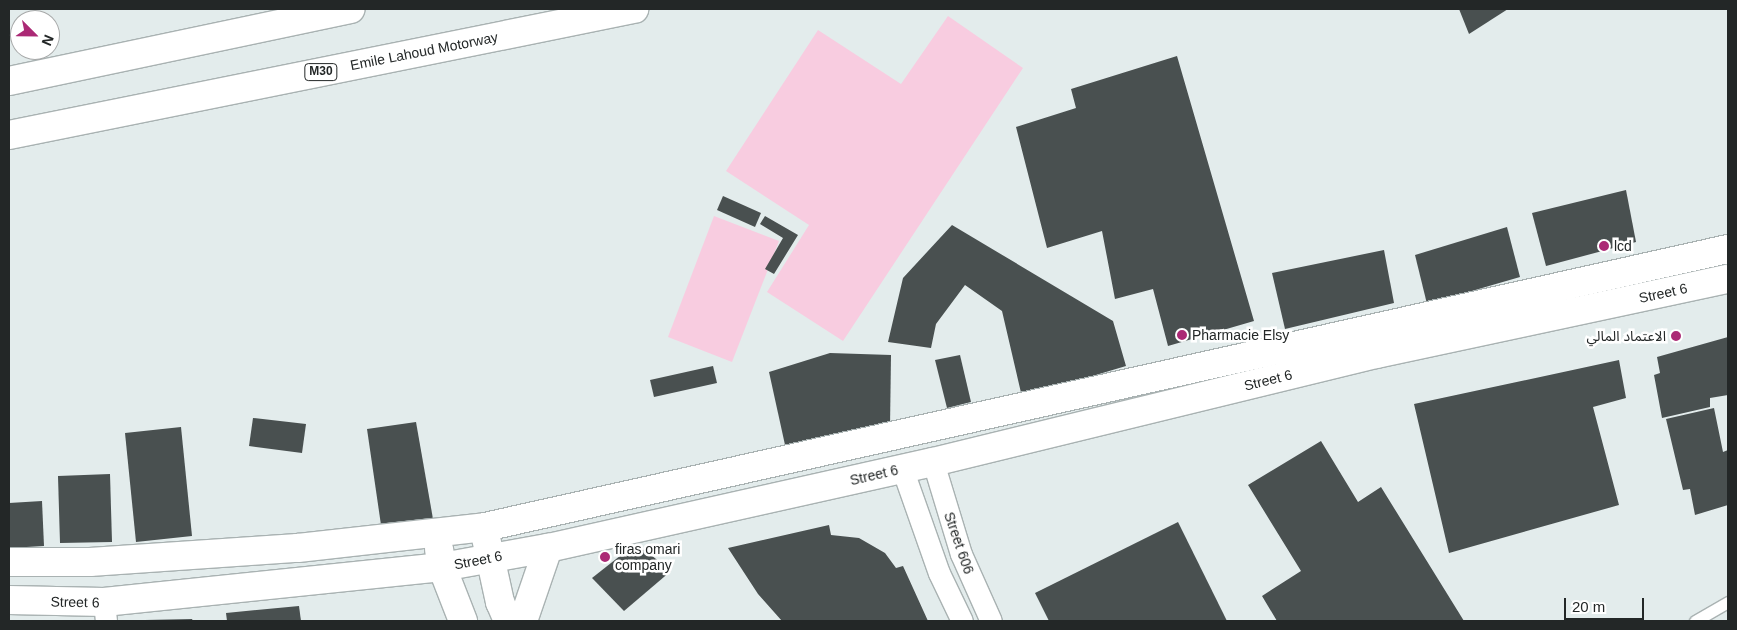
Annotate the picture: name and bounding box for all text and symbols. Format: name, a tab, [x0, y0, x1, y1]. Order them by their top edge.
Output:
north arrow	[10, 10, 60, 60]
street label: Emile Lahoud Motorway	[349, 28, 499, 74]
text: N	[39, 33, 57, 48]
road number: M30	[304, 62, 338, 82]
place label: lcd	[1614, 238, 1632, 254]
marker: lcd	[1598, 240, 1610, 252]
street label: Street 6	[1637, 280, 1689, 306]
place label: Pharmacie Elsy	[1192, 327, 1289, 343]
place label: الاعتماد المالي	[1586, 328, 1666, 344]
marker: Pharmacie Elsy	[1176, 329, 1188, 341]
marker: الاعتماد المالي	[1670, 330, 1682, 342]
street label: Street 6	[1242, 366, 1294, 394]
street label: Street 6	[848, 461, 900, 489]
street label: Street 606	[941, 510, 977, 576]
place label: firas omari company	[615, 541, 680, 574]
street label: Street 6	[452, 547, 504, 573]
marker: firas omari company	[599, 551, 611, 563]
scale bar	[1567, 588, 1647, 620]
street label: Street 6	[50, 593, 100, 611]
text: 20 m	[1572, 598, 1605, 615]

